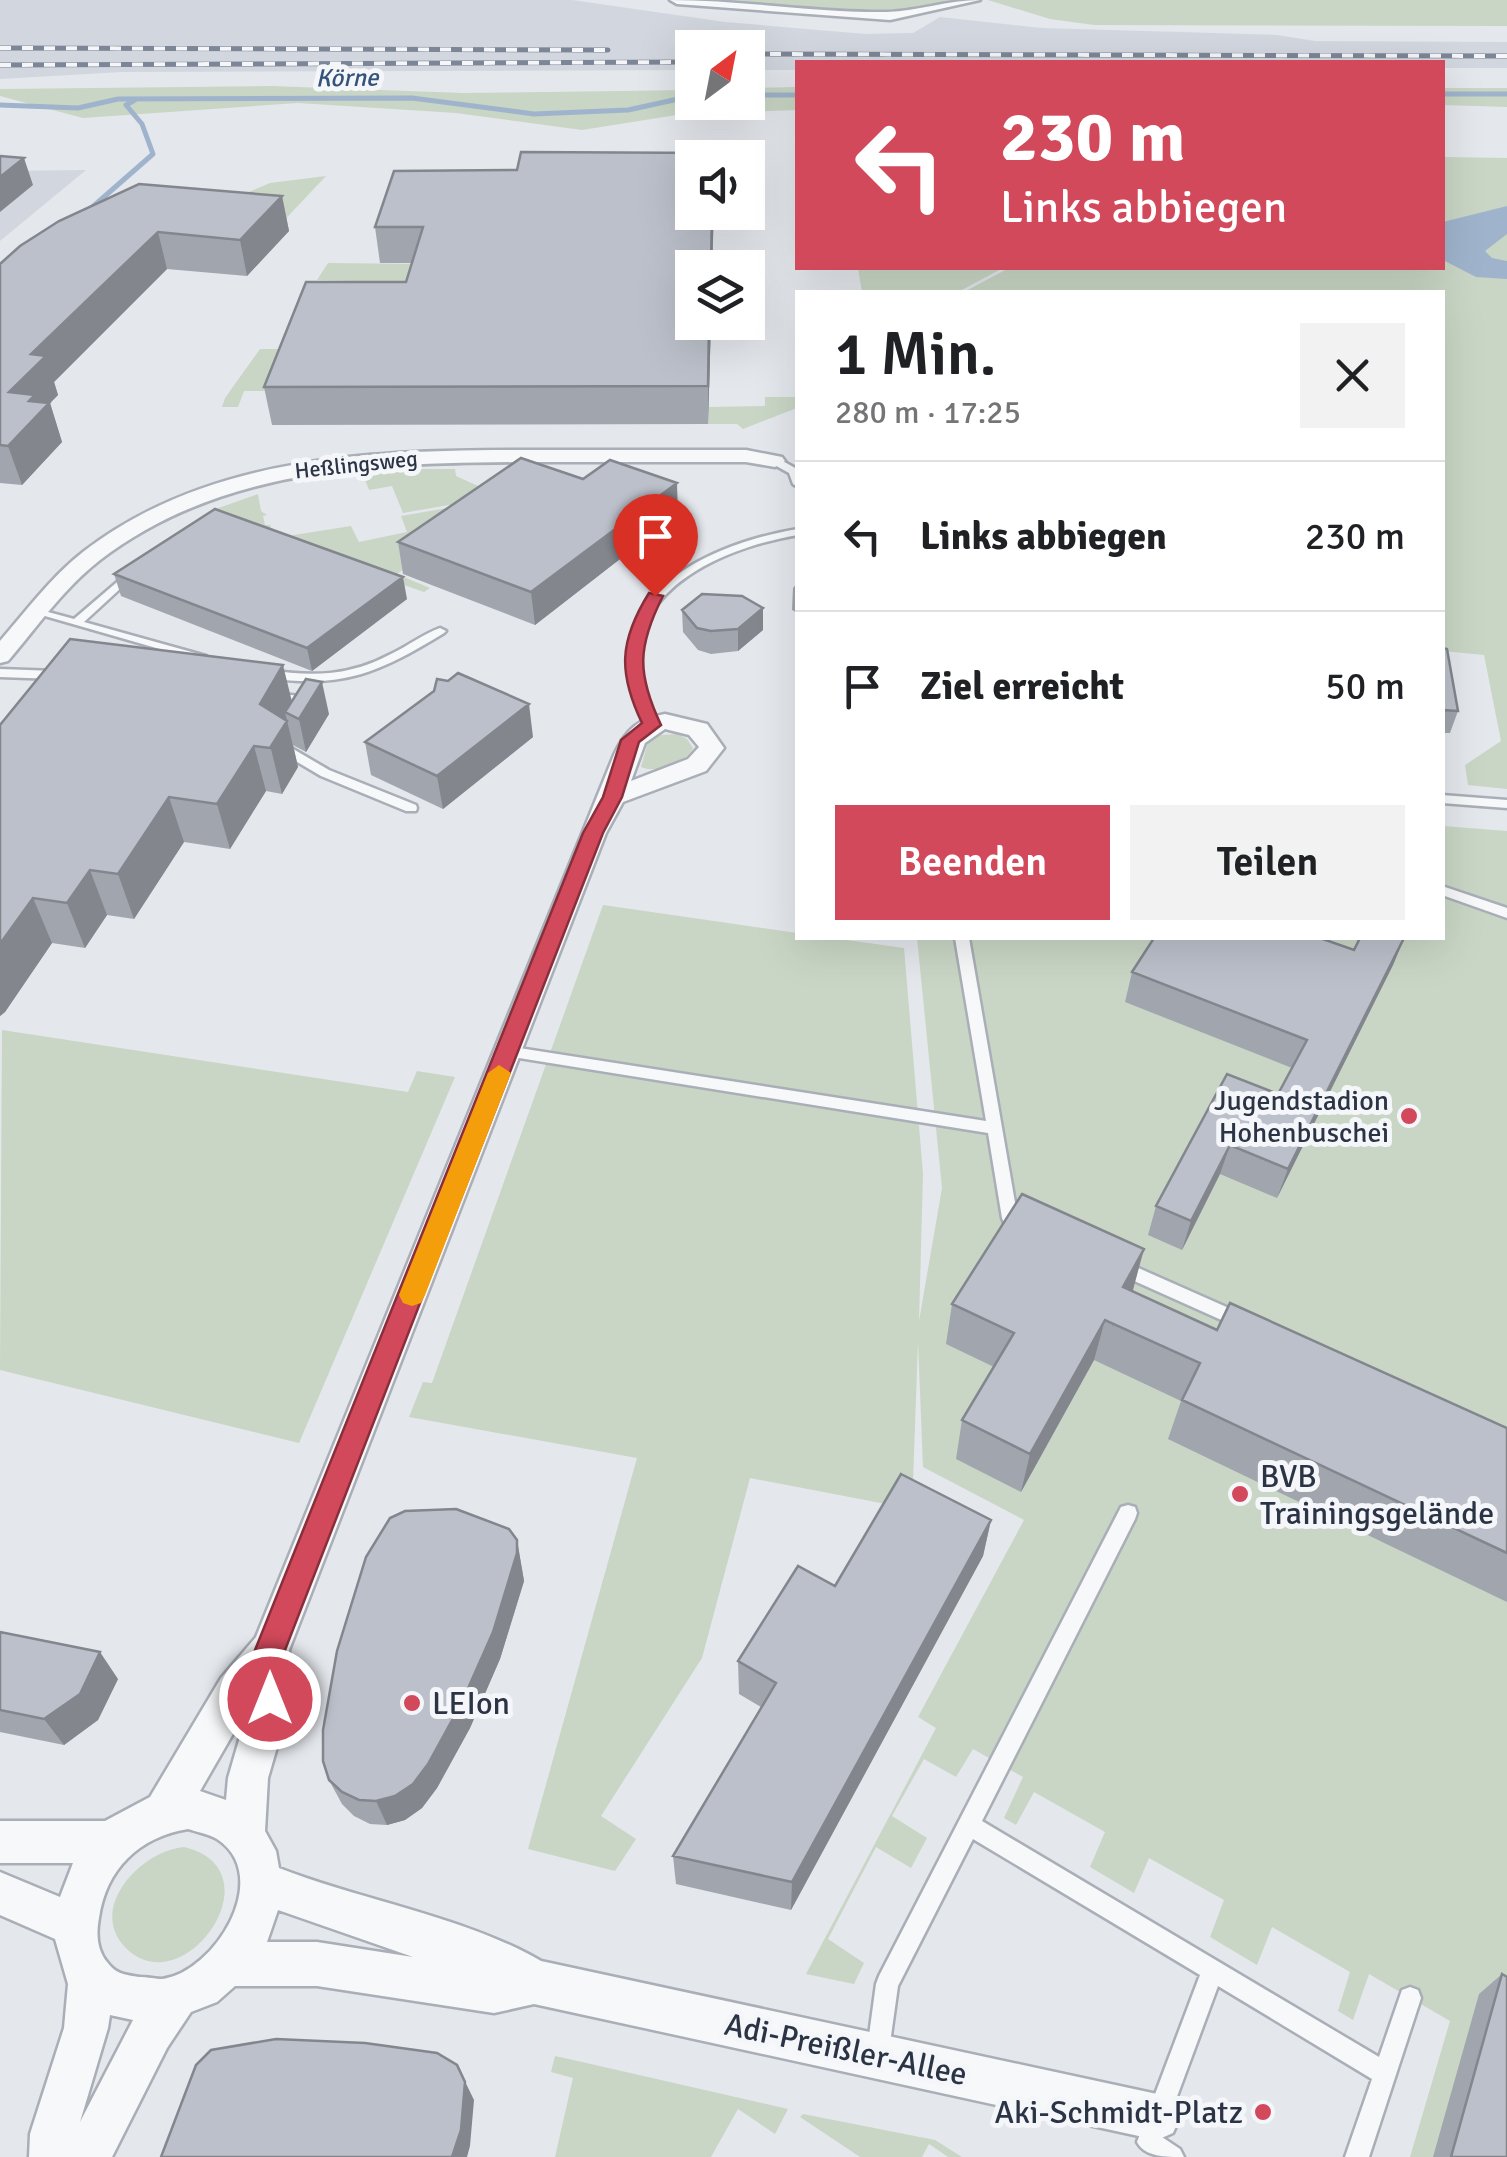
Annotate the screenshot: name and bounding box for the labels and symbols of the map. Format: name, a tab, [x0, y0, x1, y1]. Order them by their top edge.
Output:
north arrow	[675, 30, 765, 120]
water label: Körne	[315, 61, 380, 94]
street label: Heßlingsweg	[293, 445, 419, 484]
pin	[613, 494, 698, 597]
place label: Jugendstadion Hohenbuschei	[1214, 1084, 1389, 1150]
marker: Jugendstadion Hohenbuschei	[1398, 1105, 1420, 1127]
place label: BVB Trainingsgelände	[1260, 1457, 1494, 1533]
marker: BVB Trainingsgelände	[1229, 1483, 1251, 1505]
position arrow	[218, 1647, 322, 1751]
place label: LEIon	[432, 1684, 510, 1723]
marker: LEIon	[401, 1692, 423, 1714]
street label: Adi-Preißler-Allee	[721, 2005, 971, 2094]
place label: Aki-Schmidt-Platz	[994, 2093, 1243, 2132]
marker: Aki-Schmidt-Platz	[1252, 2101, 1274, 2123]

